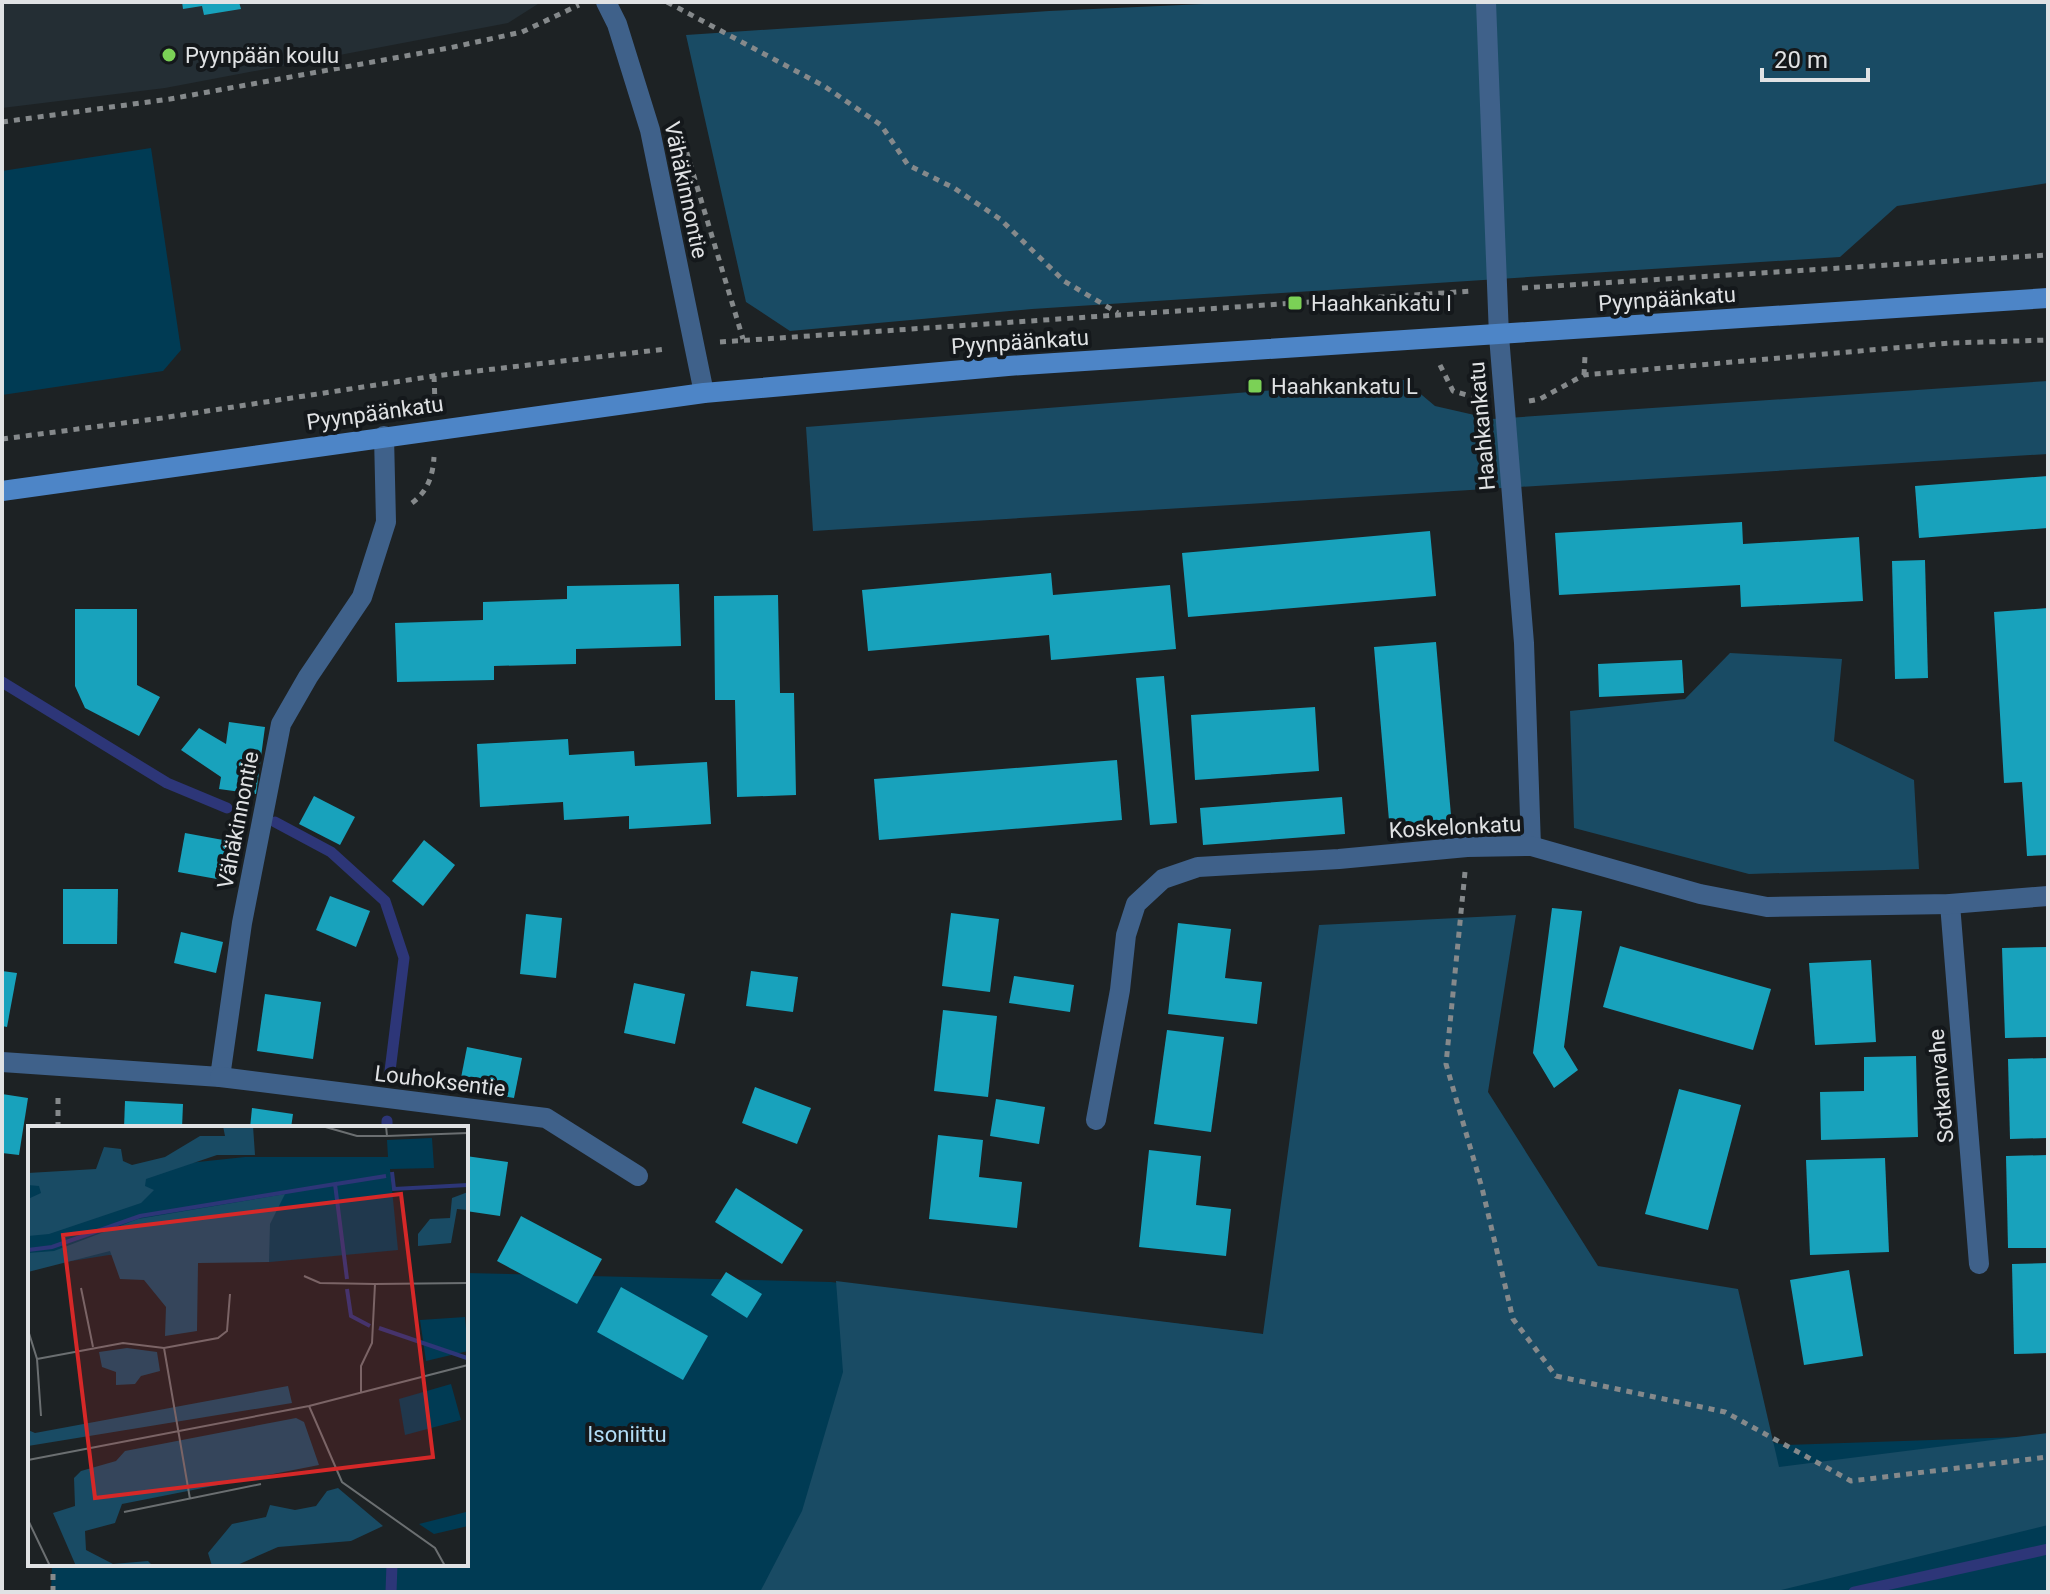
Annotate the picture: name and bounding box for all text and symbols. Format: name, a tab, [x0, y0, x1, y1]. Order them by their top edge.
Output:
scale bar	[1762, 32, 1868, 82]
place label: Pyynpään koulu	[185, 43, 339, 68]
marker: Pyynpään koulu	[160, 46, 178, 64]
text: 20 m	[1774, 46, 1828, 74]
street label: Vähäkinnontie	[659, 119, 713, 261]
street label: Pyynpäänkatu	[1597, 282, 1737, 316]
place label: Haahkankatu I	[1311, 291, 1452, 316]
marker: Haahkankatu I	[1286, 294, 1304, 312]
street label: Pyynpäänkatu	[950, 325, 1090, 359]
street label: Haahkankatu	[1464, 360, 1500, 492]
place label: Haahkankatu L	[1271, 374, 1418, 399]
marker: Haahkankatu L	[1246, 377, 1264, 395]
street label: Pyynpäänkatu	[305, 391, 445, 435]
street label: Vähäkinnontie	[212, 749, 264, 891]
street label: Koskelonkatu	[1388, 811, 1522, 843]
street label: Sotkanvahe	[1924, 1028, 1958, 1144]
street label: Louhoksentie	[373, 1061, 507, 1101]
inset map	[28, 1126, 468, 1566]
park label: Isoniittu	[587, 1422, 667, 1447]

